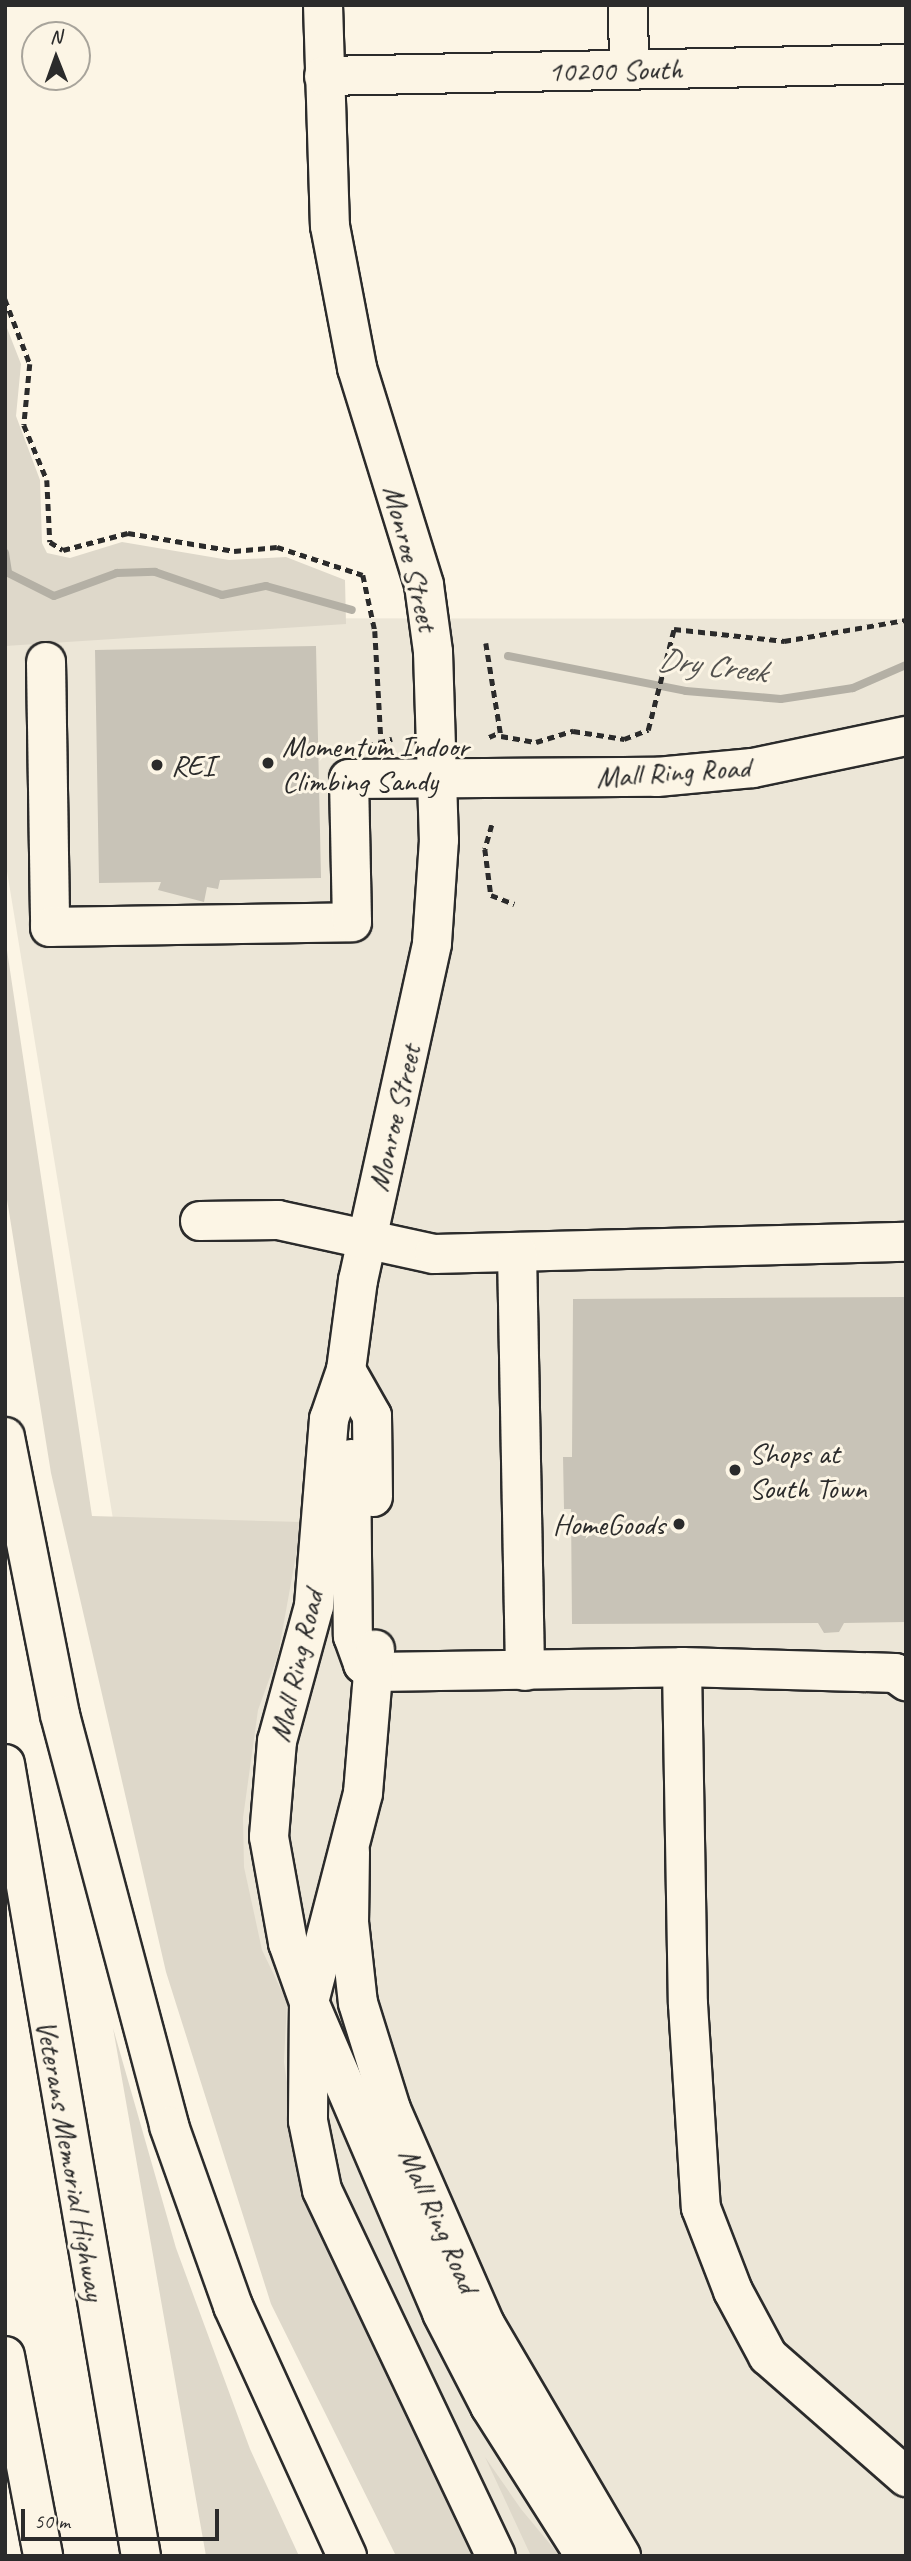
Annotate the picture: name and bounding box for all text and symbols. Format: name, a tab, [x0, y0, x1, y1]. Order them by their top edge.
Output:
north arrow	[21, 21, 91, 91]
text: N	[50, 25, 62, 49]
street label: 10200 South	[548, 51, 682, 89]
street label: Monroe Street	[375, 481, 447, 635]
water label: Dry Creek	[656, 640, 768, 692]
place label: Momentum Indoor Climbing Sandy	[282, 728, 468, 798]
place label: REI	[171, 747, 214, 783]
street label: Mall Ring Road	[594, 749, 752, 795]
marker: Momentum Indoor Climbing Sandy	[260, 755, 276, 771]
marker: REI	[149, 757, 165, 773]
street label: Monroe Street	[360, 1041, 428, 1195]
place label: Shops at South Town	[749, 1435, 866, 1506]
marker: Shops at South Town	[727, 1462, 743, 1478]
place label: HomeGoods	[553, 1506, 665, 1542]
marker: HomeGoods	[671, 1516, 687, 1532]
street label: Mall Ring Road	[261, 1586, 331, 1746]
street label: Veterans Memorial Highway	[29, 2018, 113, 2302]
street label: Mall Ring Road	[391, 2142, 487, 2298]
scale bar	[24, 2494, 222, 2538]
text: 50 m	[34, 2508, 70, 2534]

